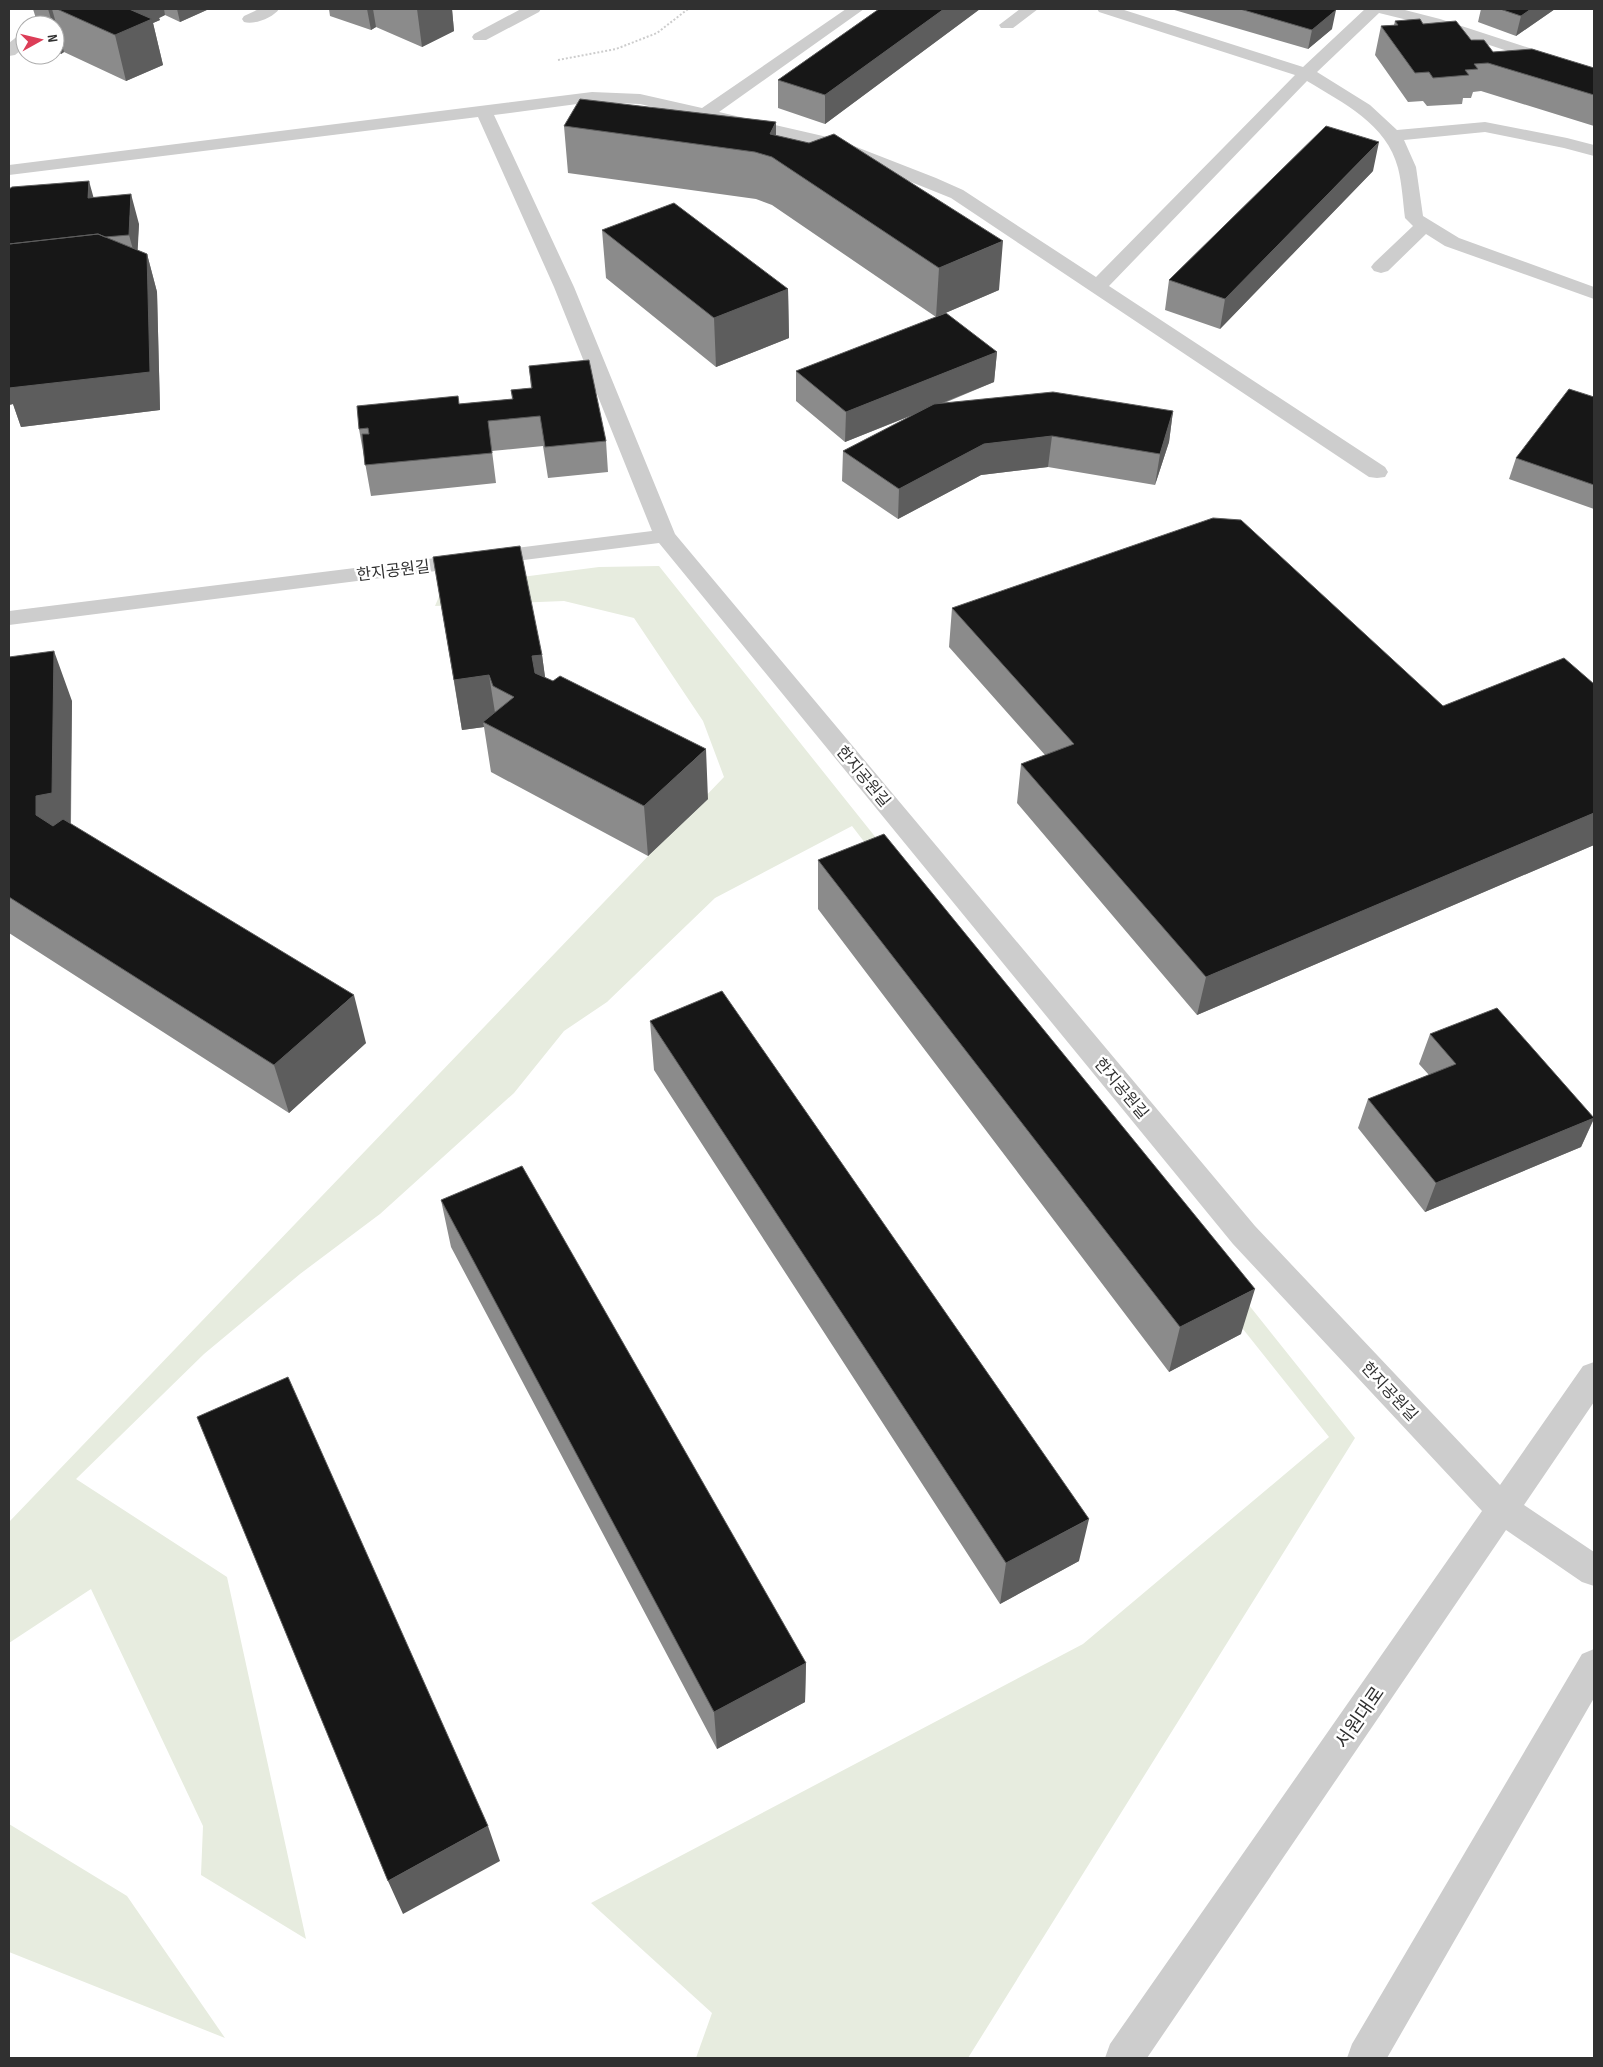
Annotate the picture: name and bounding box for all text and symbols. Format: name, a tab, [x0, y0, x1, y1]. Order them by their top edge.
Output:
north arrow	[15, 15, 65, 65]
text: N	[43, 33, 61, 43]
street label: 한지공원길	[355, 558, 431, 585]
street label: 한지공원길	[832, 743, 894, 811]
street label: 한지공원길	[1090, 1055, 1152, 1123]
street label: 한지공원길	[1357, 1359, 1421, 1425]
street label: 서원대로	[1331, 1683, 1390, 1753]

